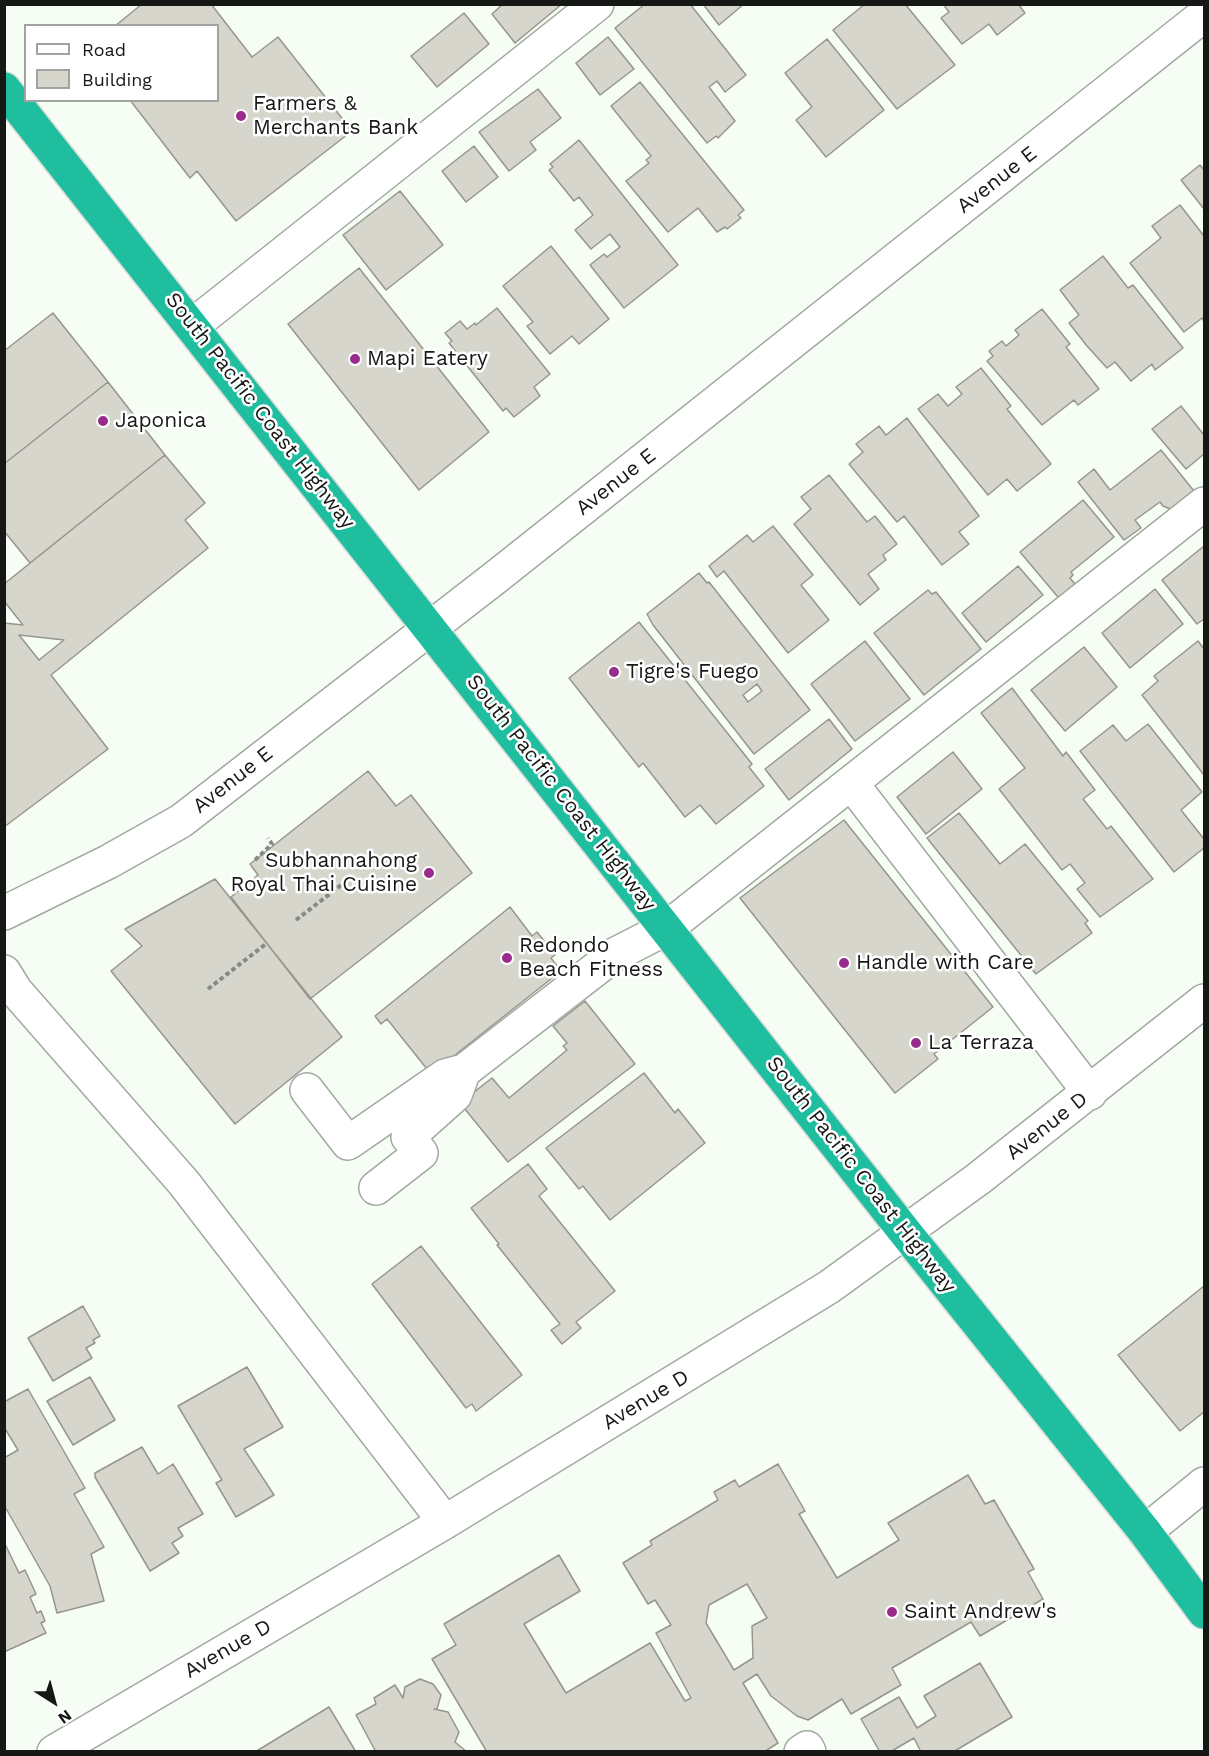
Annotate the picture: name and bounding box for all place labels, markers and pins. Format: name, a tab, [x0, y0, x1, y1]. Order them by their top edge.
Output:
place label: Farmers & Merchants Bank	[253, 91, 418, 141]
marker: Farmers & Merchants Bank	[234, 109, 248, 123]
place label: Mapi Eatery	[367, 346, 488, 372]
marker: Mapi Eatery	[348, 352, 362, 366]
place label: Japonica	[115, 408, 206, 434]
marker: Japonica	[96, 414, 110, 428]
place label: Tigre's Fuego	[626, 659, 759, 685]
marker: Tigre's Fuego	[607, 665, 621, 679]
place label: Subhannahong Royal Thai Cuisine	[230, 848, 417, 898]
marker: Subhannahong Royal Thai Cuisine	[422, 866, 436, 880]
place label: Redondo Beach Fitness	[519, 933, 663, 983]
place label: Handle with Care	[856, 950, 1034, 976]
marker: Redondo Beach Fitness	[500, 951, 514, 965]
marker: Handle with Care	[837, 956, 851, 970]
place label: La Terraza	[928, 1030, 1034, 1056]
marker: La Terraza	[909, 1036, 923, 1050]
place label: Saint Andrew's	[904, 1599, 1057, 1625]
marker: Saint Andrew's	[885, 1605, 899, 1619]

